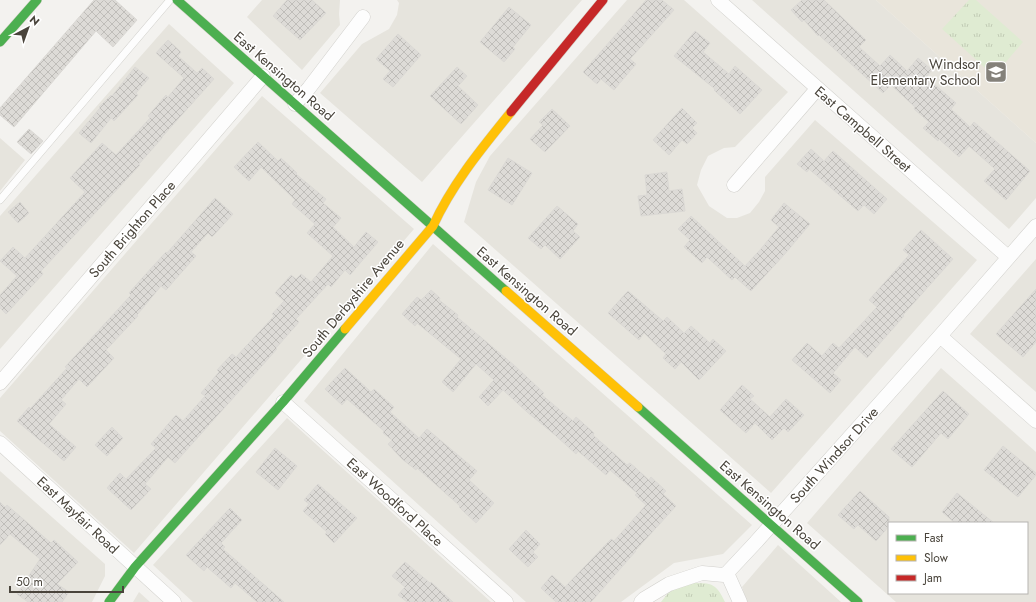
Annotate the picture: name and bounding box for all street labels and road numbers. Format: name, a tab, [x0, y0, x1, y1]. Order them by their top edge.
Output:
street label: East Kensington Road	[229, 27, 339, 125]
street label: East Campbell Street	[810, 81, 916, 177]
street label: South Brighton Place	[84, 176, 180, 282]
street label: South Derbyshire Avenue	[297, 234, 409, 362]
street label: East Kensington Road	[472, 242, 582, 340]
street label: South Windsor Drive	[785, 402, 883, 508]
street label: East Woodford Place	[342, 453, 448, 551]
street label: East Kensington Road	[715, 456, 825, 554]
street label: East Mayfair Road	[33, 472, 123, 558]

